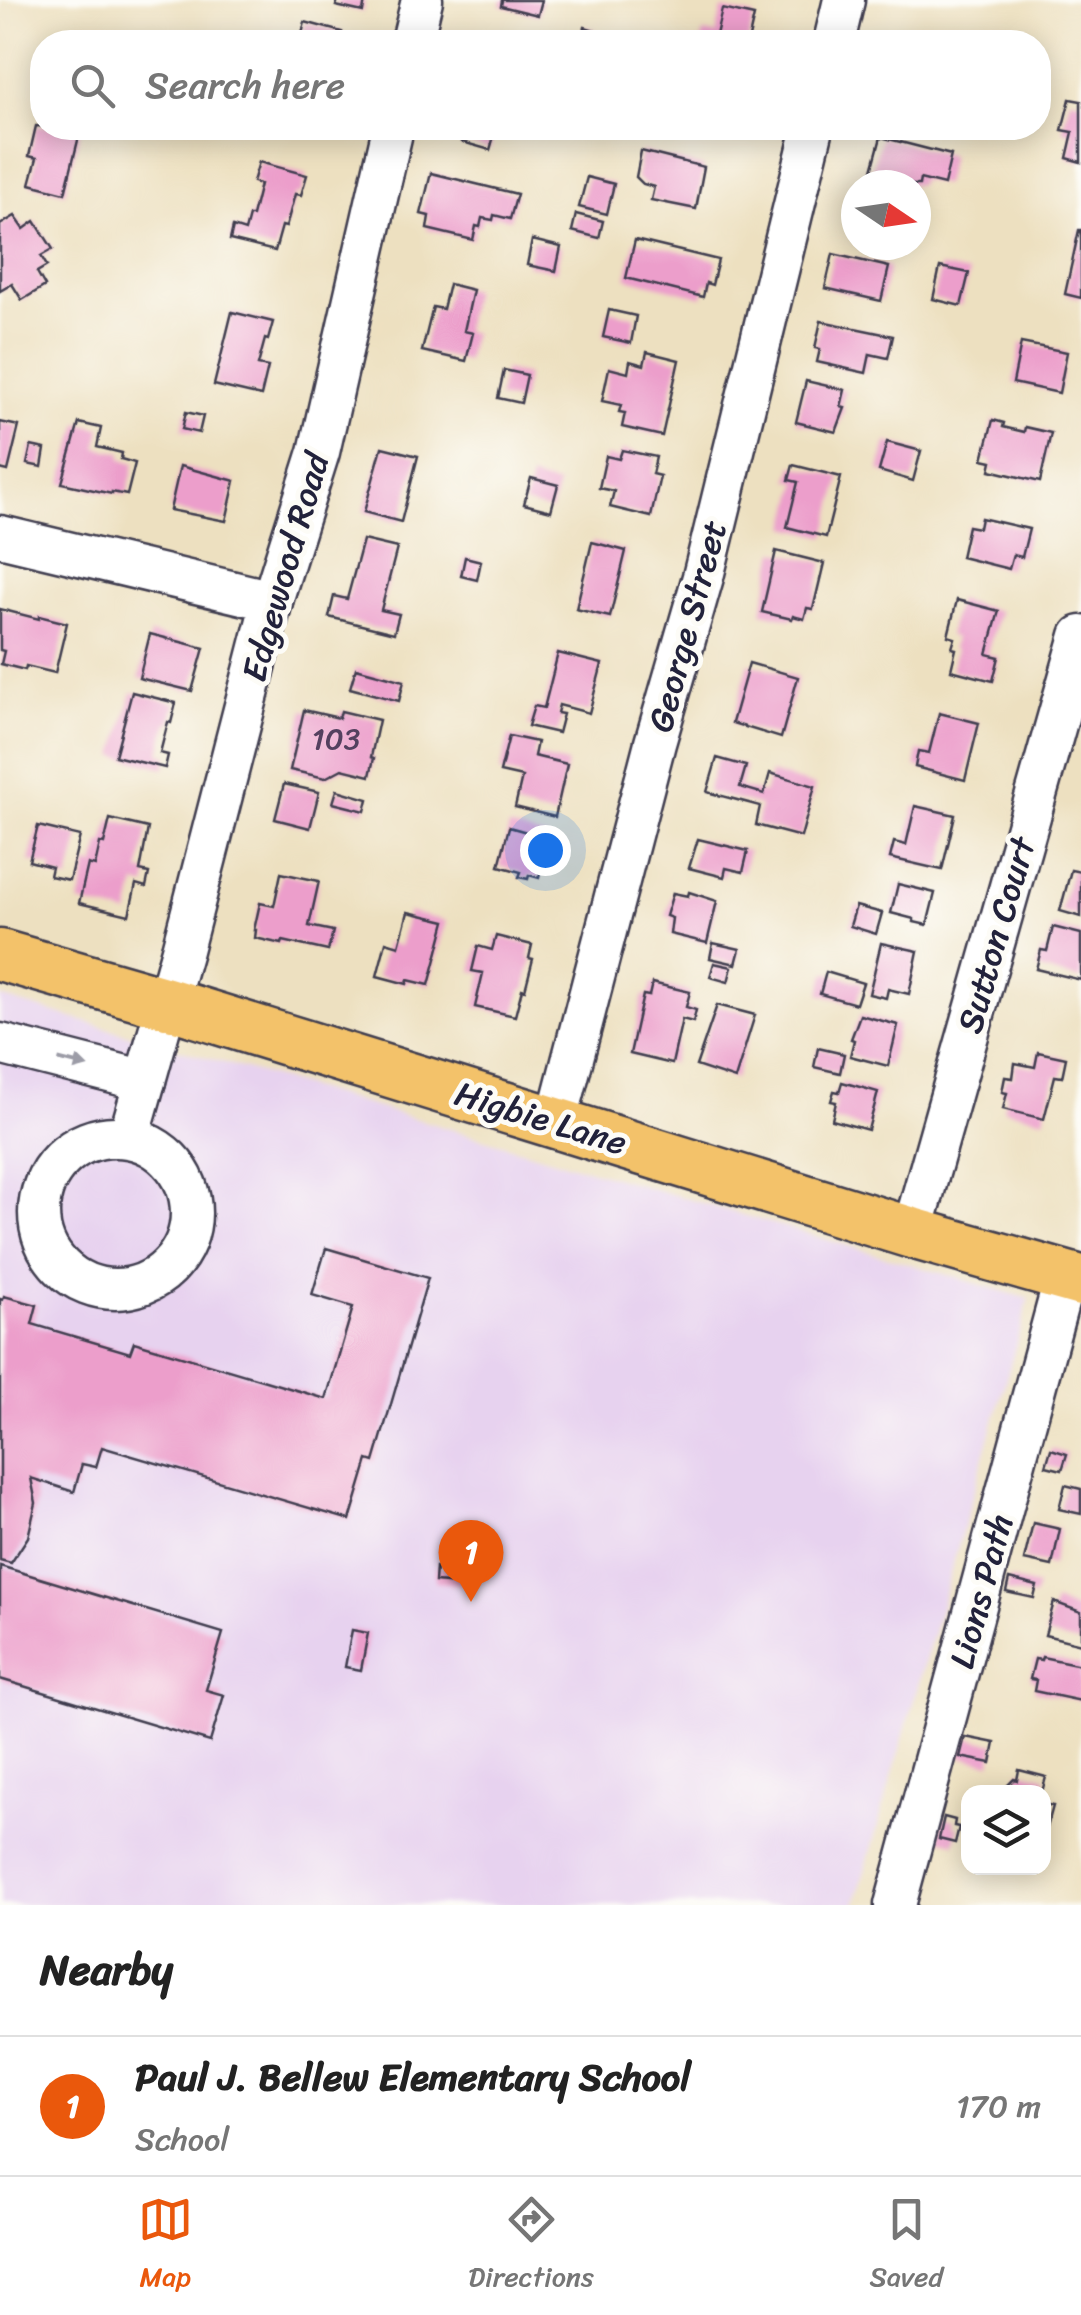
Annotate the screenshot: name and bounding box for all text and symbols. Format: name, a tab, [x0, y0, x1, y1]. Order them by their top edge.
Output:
search box	[30, 30, 1051, 140]
text: Search here	[145, 52, 345, 119]
icon: search	[65, 58, 120, 113]
north arrow	[841, 170, 931, 260]
street label: Edgewood Road	[223, 443, 348, 689]
street label: George Street	[629, 513, 745, 739]
house number: 103	[312, 712, 360, 766]
your location	[520, 825, 571, 876]
street label: Sutton Court	[938, 828, 1054, 1041]
one-way arrow	[58, 1055, 89, 1071]
street label: Higbie Lane	[447, 1062, 635, 1174]
street label: Lions Path	[931, 1507, 1031, 1675]
pin: 1	[438, 1520, 504, 1602]
map controls	[961, 1785, 1051, 1875]
button: layers	[961, 1785, 1051, 1875]
text: Nearby	[40, 1933, 173, 2007]
text: Paul J. Bellew Elementary School	[135, 2044, 691, 2111]
text: 1	[66, 2078, 79, 2135]
text: 170 m	[956, 2078, 1041, 2135]
text: School	[135, 2111, 229, 2168]
tab: Map	[138, 2192, 193, 2301]
tab: Directions	[468, 2192, 594, 2301]
tab: Saved	[869, 2192, 943, 2301]

